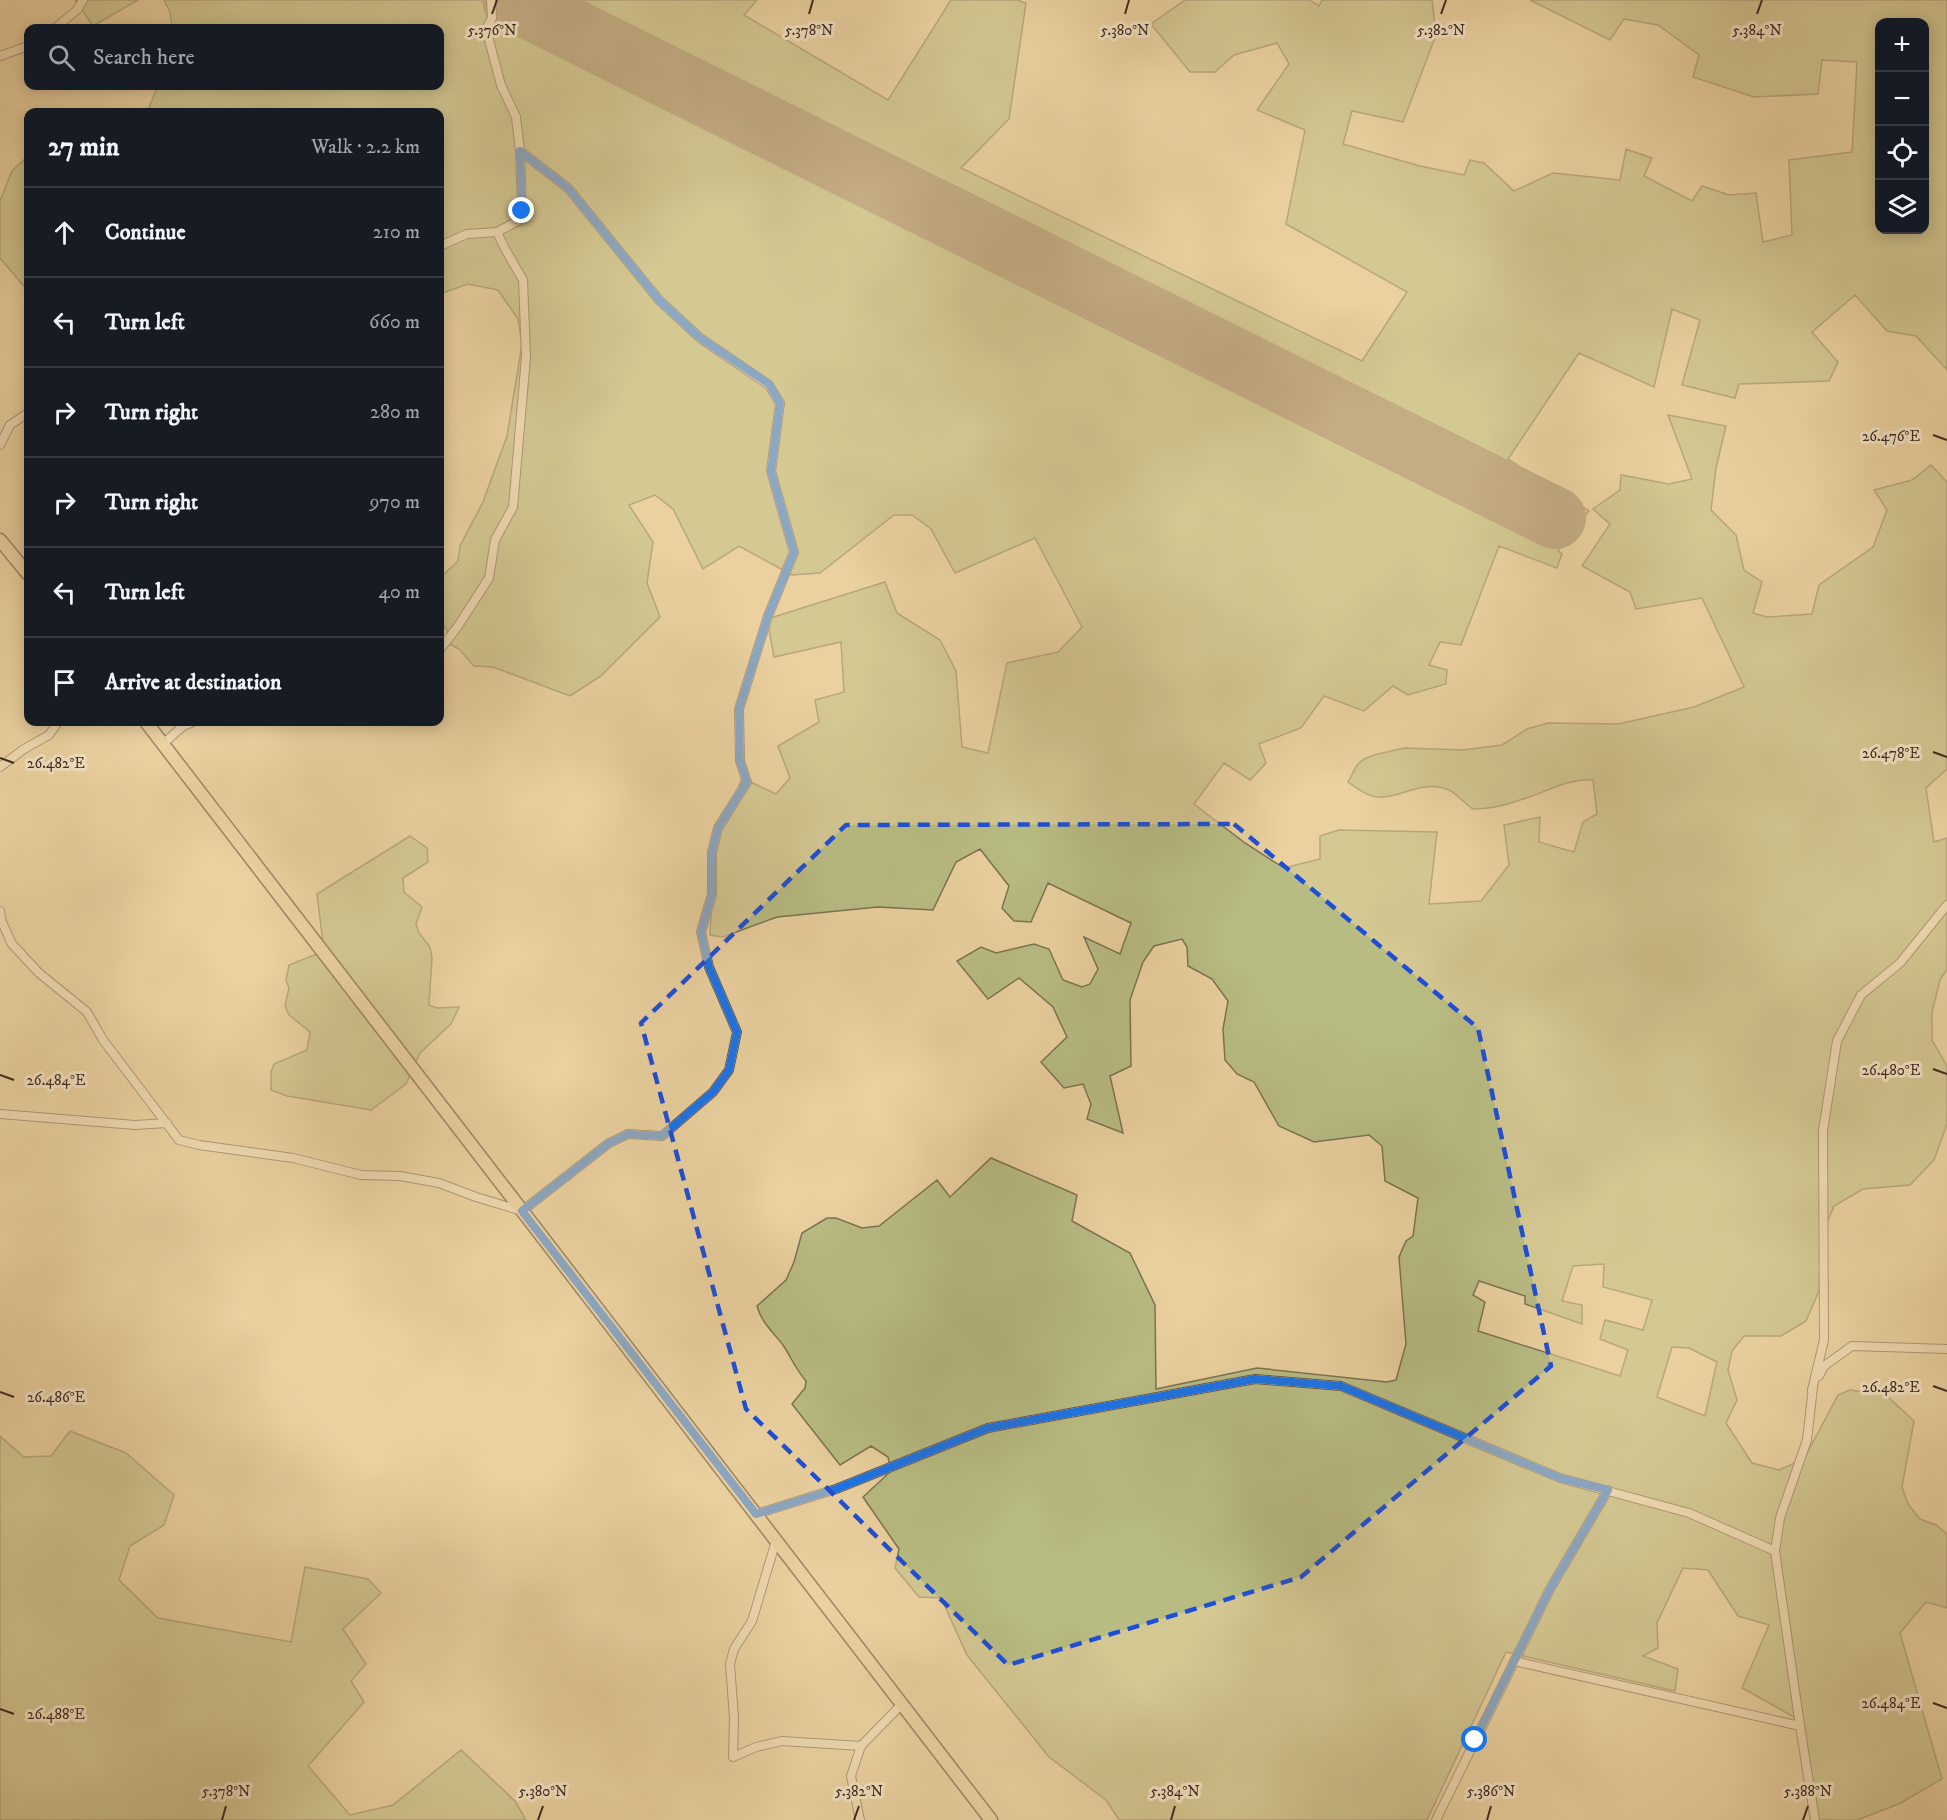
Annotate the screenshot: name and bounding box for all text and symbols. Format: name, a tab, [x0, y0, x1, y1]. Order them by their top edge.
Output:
map controls	[1875, 18, 1929, 234]
button: +	[1875, 18, 1929, 72]
text: 5.376°N	[468, 21, 516, 40]
text: 5.378°N	[785, 21, 833, 40]
text: 5.380°N	[1101, 21, 1149, 40]
text: 5.382°N	[1417, 21, 1465, 40]
text: 5.384°N	[1732, 21, 1782, 40]
search box	[24, 24, 444, 90]
icon: search	[45, 41, 78, 74]
text: Search here	[93, 44, 195, 71]
button: −	[1875, 72, 1929, 126]
button: locate	[1875, 126, 1929, 180]
text: 27 min	[48, 131, 119, 164]
text: Walk · 2.2 km	[311, 135, 420, 160]
button: layers	[1875, 180, 1929, 234]
route end	[508, 197, 534, 223]
icon: ahead	[48, 216, 81, 249]
text: Continue	[105, 219, 186, 246]
text: 210 m	[373, 220, 420, 245]
icon: left	[48, 306, 81, 339]
text: Turn left	[105, 309, 185, 336]
text: 660 m	[369, 310, 420, 335]
icon: right	[48, 396, 81, 429]
text: Turn right	[105, 399, 198, 426]
text: 280 m	[370, 400, 420, 425]
text: 26.476°E	[1862, 427, 1920, 446]
icon: right	[48, 486, 81, 519]
text: Turn right	[105, 489, 198, 516]
text: 970 m	[369, 490, 420, 515]
icon: left	[48, 576, 81, 609]
text: Turn left	[105, 579, 185, 606]
text: 40 m	[378, 580, 420, 605]
icon: arrive	[48, 666, 81, 699]
text: Arrive at destination	[105, 669, 282, 696]
text: 26.478°E	[1862, 744, 1920, 763]
text: 26.482°E	[27, 754, 85, 773]
text: 26.480°E	[1862, 1061, 1921, 1080]
text: 26.484°E	[26, 1071, 86, 1090]
text: 26.482°E	[1862, 1378, 1920, 1397]
text: 26.486°E	[27, 1388, 86, 1407]
text: 26.484°E	[1861, 1694, 1921, 1713]
text: 26.488°E	[27, 1705, 85, 1724]
route start	[1461, 1726, 1487, 1752]
text: 5.378°N	[202, 1782, 250, 1801]
text: 5.380°N	[519, 1782, 567, 1801]
text: 5.382°N	[835, 1782, 883, 1801]
text: 5.384°N	[1150, 1782, 1200, 1801]
text: 5.386°N	[1467, 1782, 1515, 1801]
text: 5.388°N	[1784, 1782, 1832, 1801]

